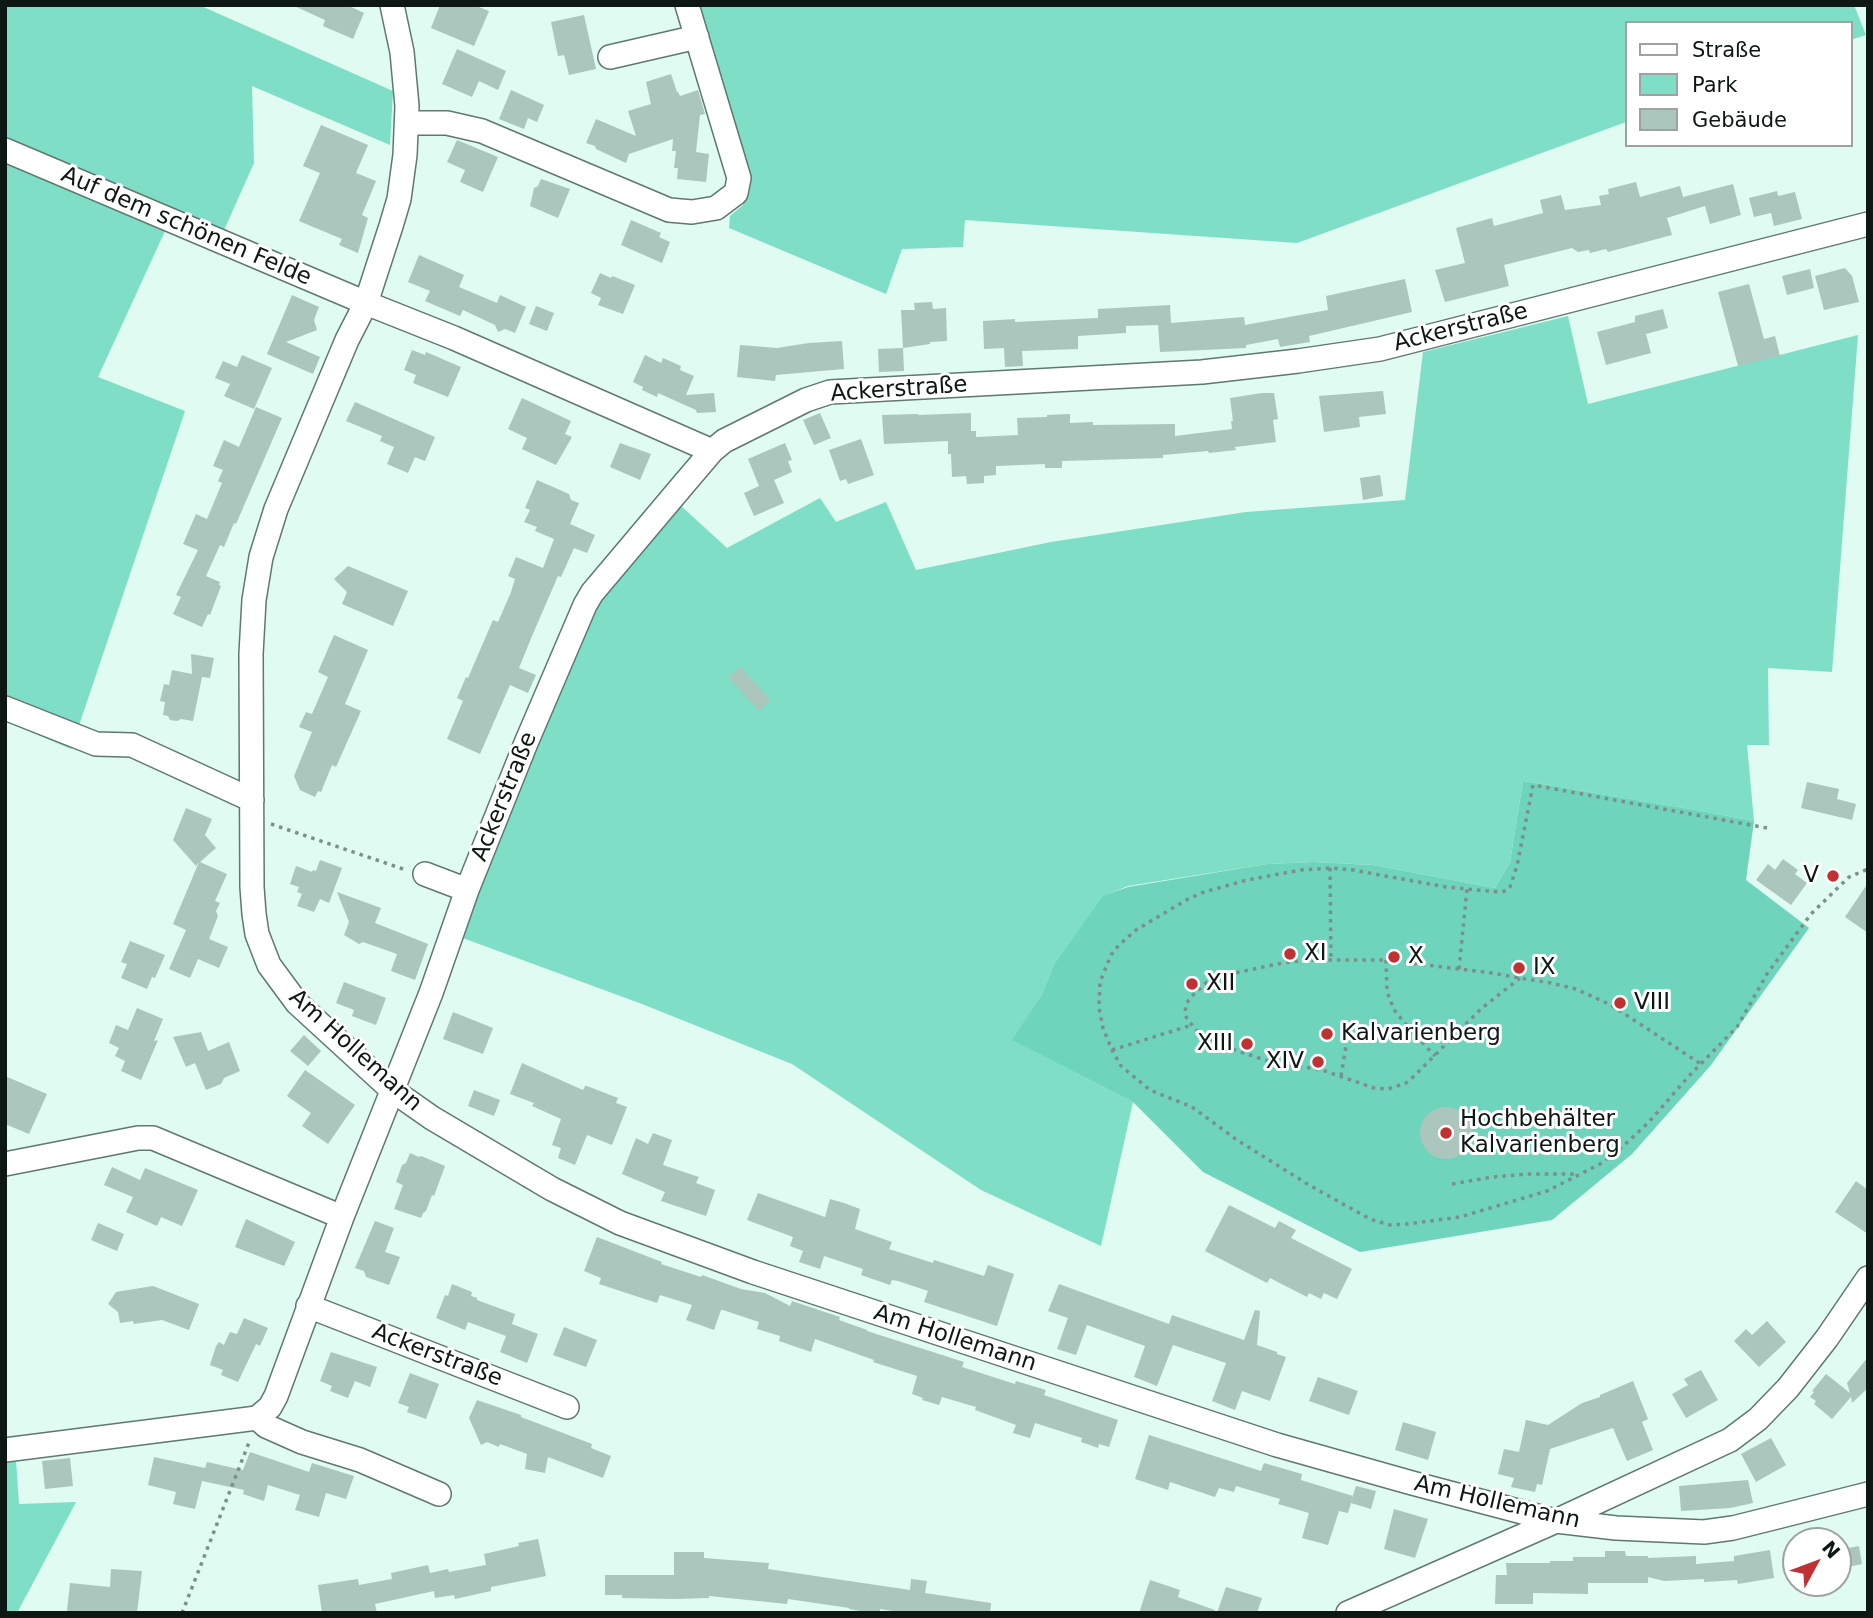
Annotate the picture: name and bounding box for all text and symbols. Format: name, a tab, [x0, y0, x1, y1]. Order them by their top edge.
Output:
legend	[1624, 21, 1852, 147]
text: Straße	[1692, 38, 1761, 62]
text: Park	[1692, 73, 1737, 97]
text: Gebäude	[1692, 108, 1787, 132]
street label: Auf dem schönen Felde	[57, 162, 315, 292]
street label: Ackerstraße	[1391, 298, 1531, 358]
street label: Ackerstraße	[830, 371, 968, 409]
street label: Ackerstraße	[466, 728, 544, 866]
place label: V	[1803, 862, 1819, 890]
marker: V	[1825, 868, 1841, 884]
place label: XI	[1304, 940, 1327, 968]
place label: X	[1408, 943, 1424, 971]
marker: XI	[1282, 946, 1298, 962]
marker: X	[1386, 949, 1402, 965]
place label: IX	[1533, 954, 1556, 982]
marker: IX	[1511, 960, 1527, 976]
place label: XII	[1206, 970, 1235, 998]
marker: XII	[1184, 976, 1200, 992]
street label: Am Hollemann	[283, 984, 427, 1118]
place label: VIII	[1634, 989, 1670, 1017]
marker: VIII	[1612, 995, 1628, 1011]
place label: Kalvarienberg	[1341, 1020, 1501, 1048]
marker: Kalvarienberg	[1319, 1026, 1335, 1042]
place label: XIII	[1197, 1030, 1233, 1058]
marker: XIII	[1239, 1036, 1255, 1052]
place label: XIV	[1266, 1048, 1304, 1076]
marker: XIV	[1310, 1054, 1326, 1070]
place label: Hochbehälter Kalvarienberg	[1460, 1106, 1620, 1160]
marker: Hochbehälter Kalvarienberg	[1438, 1125, 1454, 1141]
street label: Am Hollemann	[870, 1300, 1040, 1378]
street label: Ackerstraße	[368, 1319, 506, 1393]
street label: Am Hollemann	[1411, 1471, 1583, 1535]
north arrow	[1782, 1527, 1852, 1597]
text: N	[1818, 1536, 1845, 1563]

